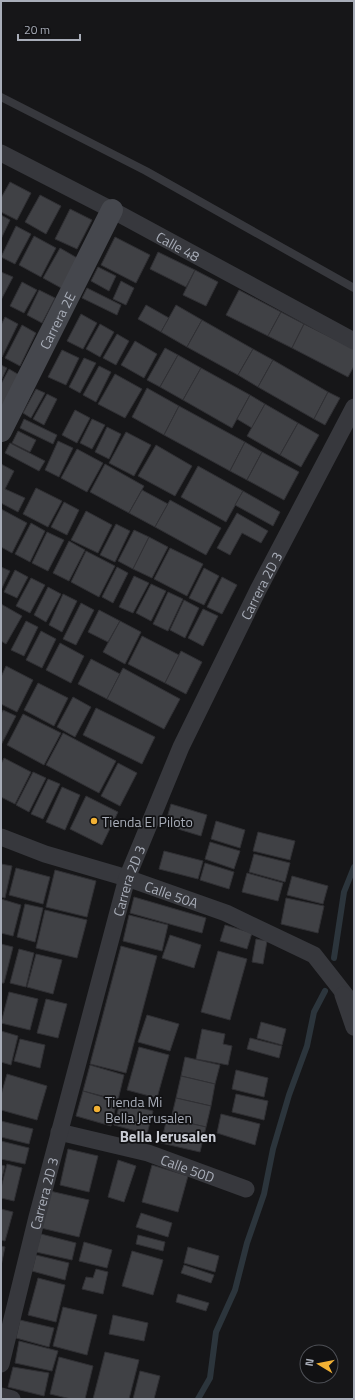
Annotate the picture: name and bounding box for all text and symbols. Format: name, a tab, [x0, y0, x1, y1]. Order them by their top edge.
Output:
scale bar	[18, 16, 80, 42]
text: 20 m	[24, 20, 50, 39]
street label: Calle 48	[152, 225, 204, 266]
street label: Carrera 2E	[33, 288, 80, 353]
street label: Carrera 2D 3	[235, 548, 287, 623]
place label: Tienda El Piloto	[102, 811, 193, 832]
marker: Tienda El Piloto	[89, 816, 99, 826]
street label: Carrera 2D 3	[107, 842, 150, 919]
street label: Calle 50A	[142, 875, 202, 913]
place label: Tienda Mi Bella Jerusalen	[105, 1091, 192, 1128]
marker: Tienda Mi Bella Jerusalen	[92, 1104, 102, 1114]
district label: Bella Jerusalen	[120, 1125, 216, 1148]
street label: Calle 50D	[158, 1148, 218, 1187]
street label: Carrera 2D 3	[24, 1155, 63, 1232]
north arrow	[299, 1344, 339, 1384]
text: N	[301, 1357, 318, 1367]

